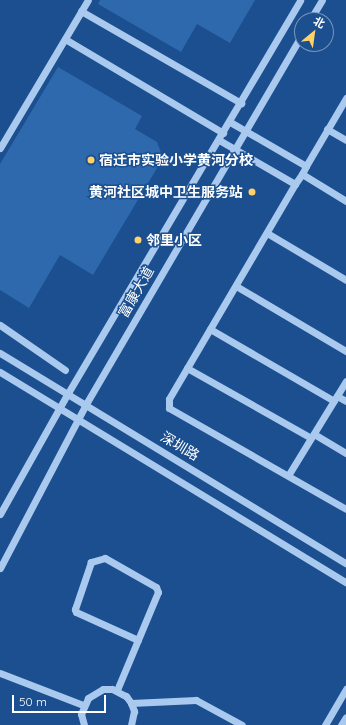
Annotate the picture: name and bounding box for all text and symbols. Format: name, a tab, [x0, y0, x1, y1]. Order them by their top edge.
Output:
north arrow	[294, 12, 334, 52]
text: 北	[311, 14, 328, 31]
place label: 宿迁市实验小学黄河分校	[99, 152, 253, 168]
marker: 宿迁市实验小学黄河分校	[86, 155, 96, 165]
place label: 黄河社区城中卫生服务站	[89, 184, 243, 200]
marker: 黄河社区城中卫生服务站	[246, 186, 258, 198]
place label: 邻里小区	[146, 232, 202, 248]
marker: 邻里小区	[133, 235, 143, 245]
street label: 富康大道	[115, 264, 157, 320]
street label: 深圳路	[158, 428, 202, 464]
scale bar	[14, 687, 108, 713]
text: 50 m	[19, 694, 47, 709]

